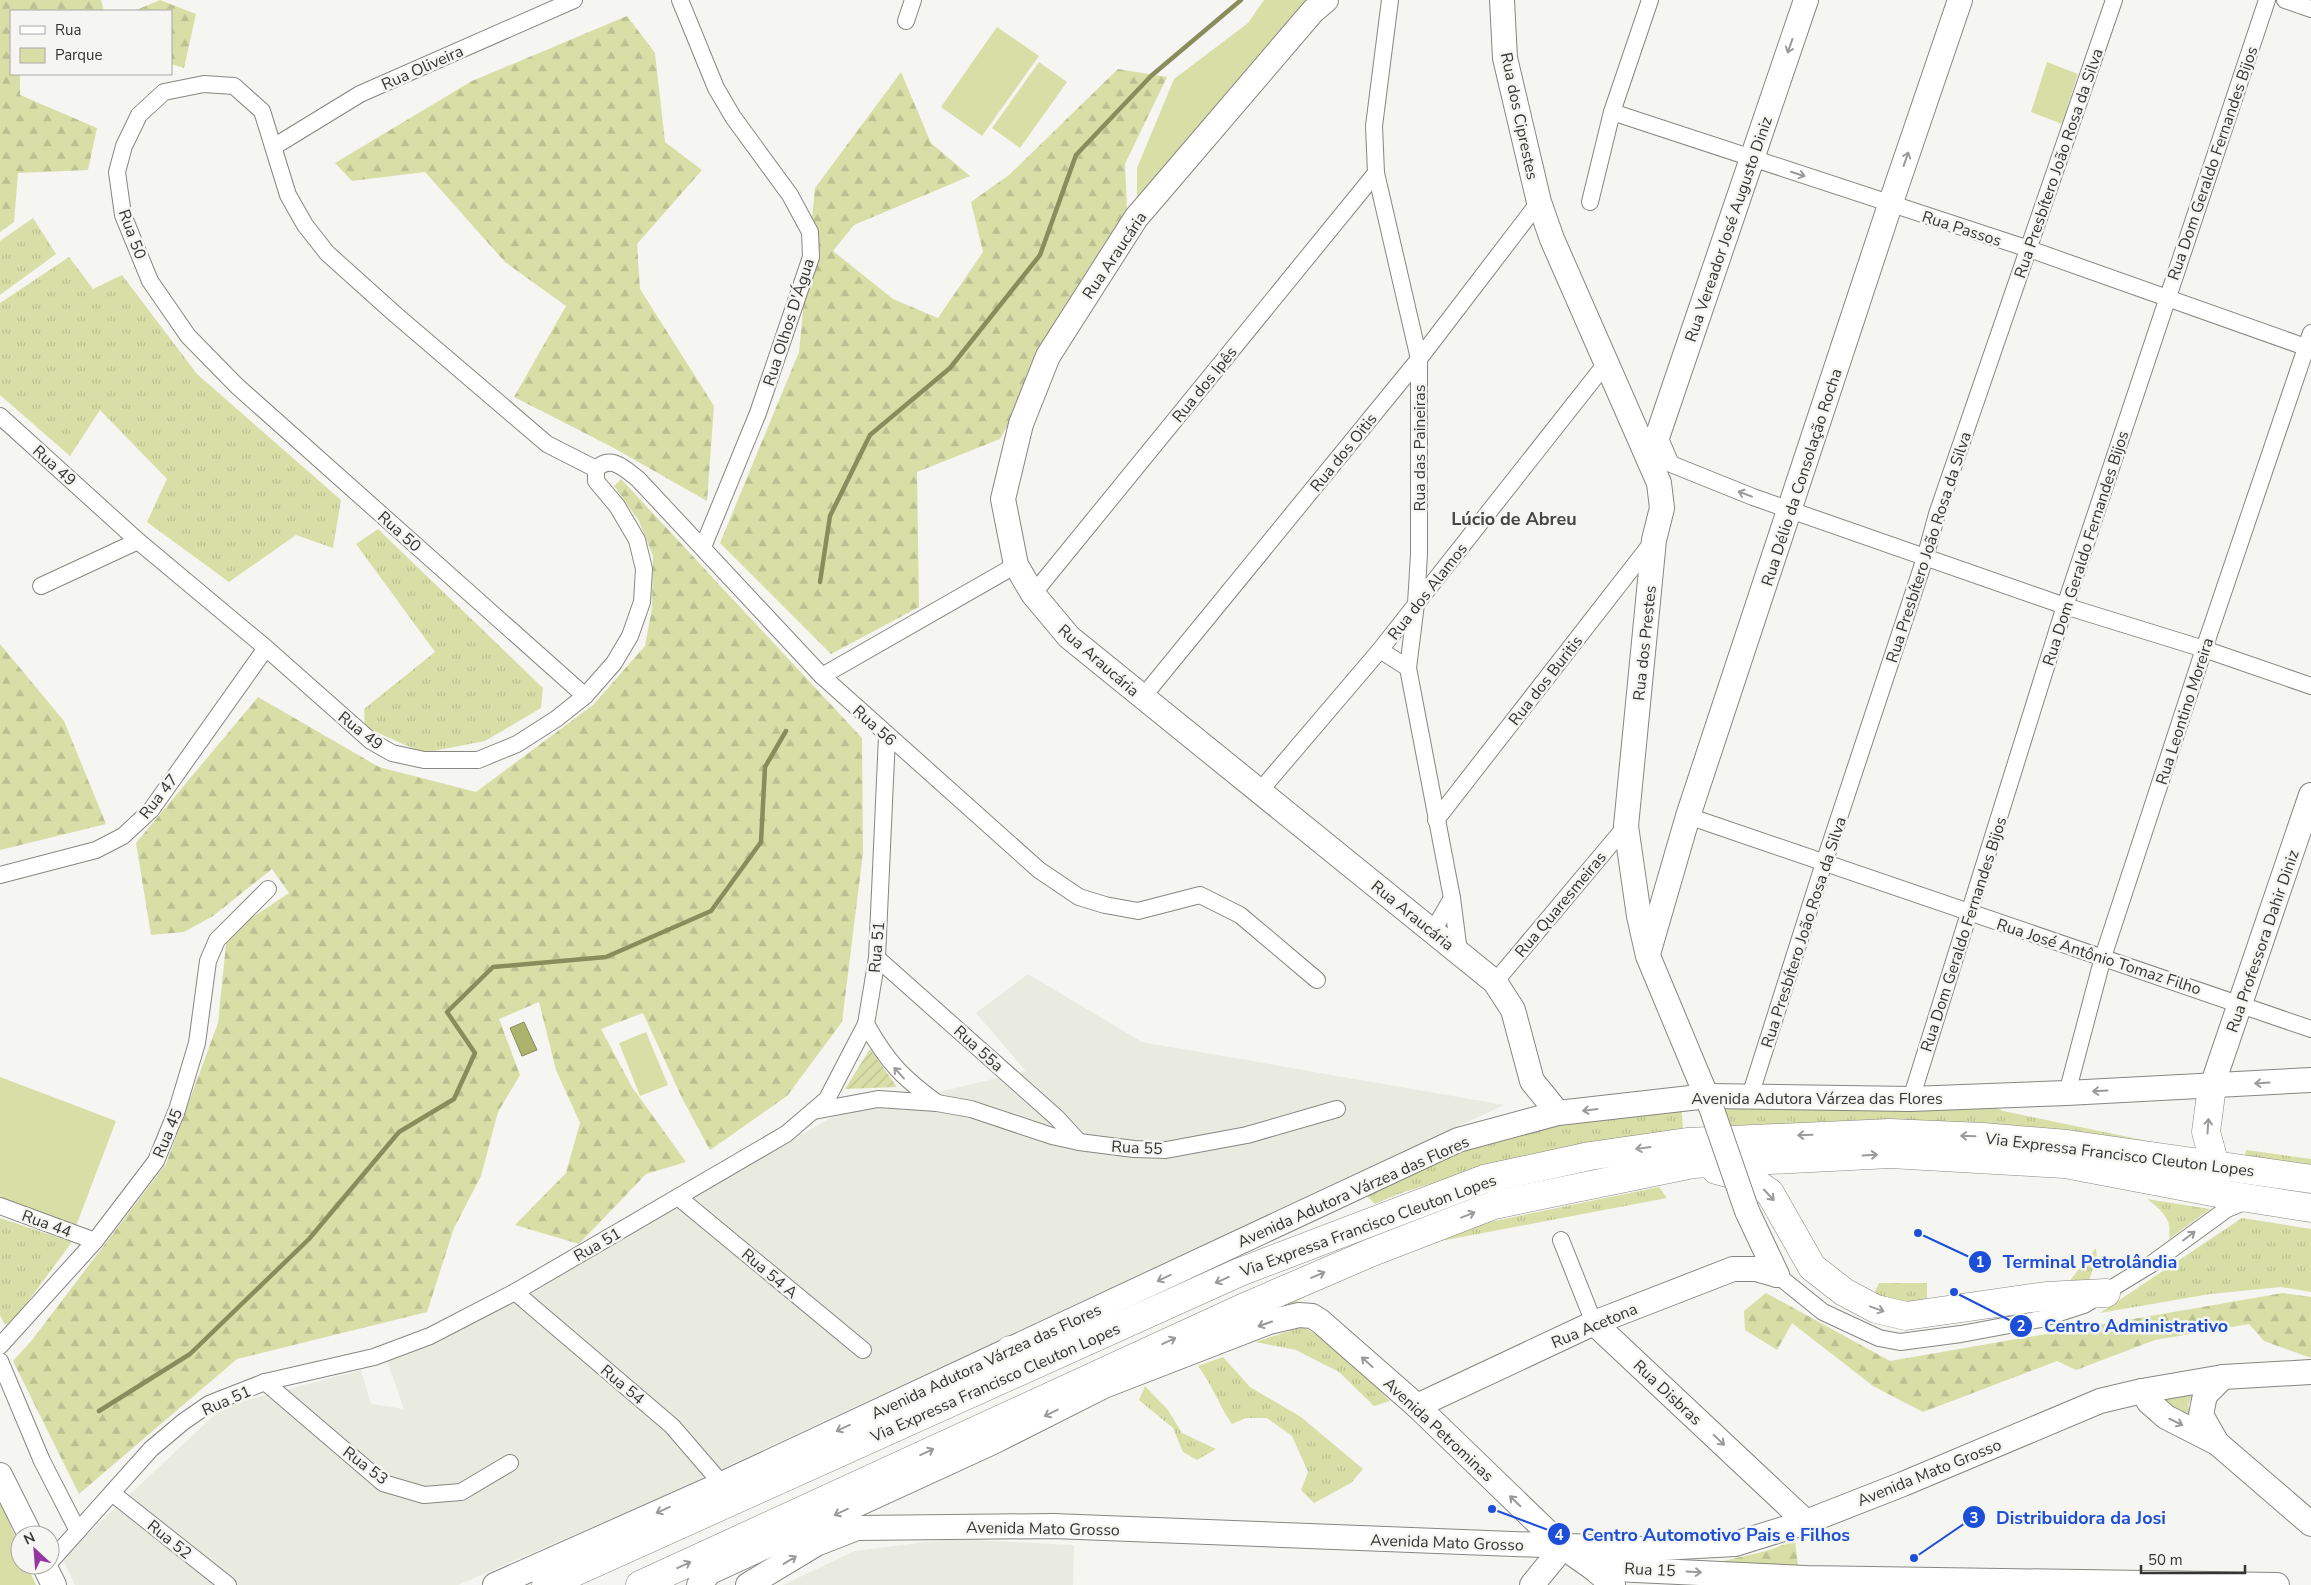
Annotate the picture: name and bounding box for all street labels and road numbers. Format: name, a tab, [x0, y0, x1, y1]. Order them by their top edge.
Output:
street label: Rua Oliveira	[378, 40, 467, 96]
street label: Rua Dom Geraldo Fernandes Bijos	[2162, 43, 2263, 283]
street label: Rua Presbítero João Rosa da Silva	[2009, 46, 2109, 281]
street label: Rua dos Ciprestes	[1495, 51, 1543, 182]
street label: Rua Vereador José Augusto Diniz	[1680, 114, 1778, 345]
street label: Rua 50	[113, 206, 151, 262]
street label: Rua Passos	[1919, 206, 2004, 252]
street label: Rua Araucária	[1078, 208, 1152, 303]
street label: Rua Olhos D'Água	[758, 256, 820, 389]
street label: Rua dos Ipês	[1167, 342, 1242, 427]
street label: Rua Délio da Consolação Rocha	[1756, 366, 1848, 589]
street label: Rua das Paineiras	[1409, 385, 1431, 511]
street label: Rua dos Oitis	[1305, 409, 1382, 497]
street label: Rua Dom Geraldo Fernandes Bijos	[2037, 428, 2134, 669]
street label: Rua Presbítero João Rosa da Silva	[1881, 429, 1977, 666]
street label: Rua 49	[28, 440, 81, 491]
street label: Rua 50	[373, 506, 426, 557]
street label: Rua dos Alamos	[1383, 539, 1473, 645]
street label: Rua dos Prestes	[1628, 584, 1662, 702]
street label: Rua Araucária	[1053, 619, 1144, 702]
street label: Rua dos Buritis	[1504, 631, 1588, 730]
street label: Rua Leontino Moreira	[2151, 635, 2219, 788]
street label: Rua 56	[848, 700, 901, 751]
street label: Rua 49	[333, 706, 387, 755]
street label: Rua 47	[134, 770, 183, 824]
street label: Rua Presbítero João Rosa da Silva	[1756, 814, 1852, 1051]
street label: Rua Dom Geraldo Fernandes Bijos	[1915, 814, 2012, 1055]
street label: Rua Quaresmeiras	[1510, 847, 1611, 962]
street label: Rua Professora Dahir Diniz	[2221, 847, 2305, 1035]
street label: Rua Araucária	[1366, 876, 1458, 956]
street label: Rua José Antônio Tomaz Filho	[1994, 913, 2204, 1000]
street label: Rua 51	[864, 920, 890, 974]
street label: Rua 55a	[949, 1021, 1008, 1077]
street label: Avenida Adutora Várzea das Flores	[1691, 1088, 1943, 1110]
street label: Rua 45	[148, 1105, 188, 1161]
street label: Via Expressa Francisco Cleuton Lopes	[1983, 1127, 2256, 1182]
street label: Avenida Adutora Várzea das Flores	[1234, 1131, 1473, 1253]
street label: Rua 55	[1111, 1136, 1163, 1160]
street label: Via Expressa Francisco Cleuton Lopes	[1236, 1169, 1499, 1283]
street label: Rua 44	[19, 1205, 75, 1243]
street label: Rua 51	[570, 1222, 625, 1267]
street label: Rua 54 A	[737, 1244, 802, 1304]
street label: Rua Acetona	[1548, 1298, 1641, 1354]
street label: Avenida Adutora Várzea das Flores	[868, 1299, 1105, 1425]
street label: Via Expressa Francisco Cleuton Lopes	[866, 1318, 1124, 1448]
street label: Rua Disbras	[1628, 1355, 1707, 1430]
street label: Rua 54	[596, 1360, 649, 1410]
street label: Avenida Petrominas	[1378, 1373, 1498, 1487]
street label: Rua 51	[198, 1380, 254, 1421]
street label: Avenida Mato Grosso	[1854, 1434, 2005, 1512]
street label: Rua 53	[338, 1442, 393, 1490]
street label: Rua 52	[142, 1515, 196, 1565]
street label: Avenida Mato Grosso	[966, 1517, 1120, 1541]
street label: Avenida Mato Grosso	[1370, 1529, 1524, 1557]
street label: Rua 15	[1624, 1558, 1676, 1582]

